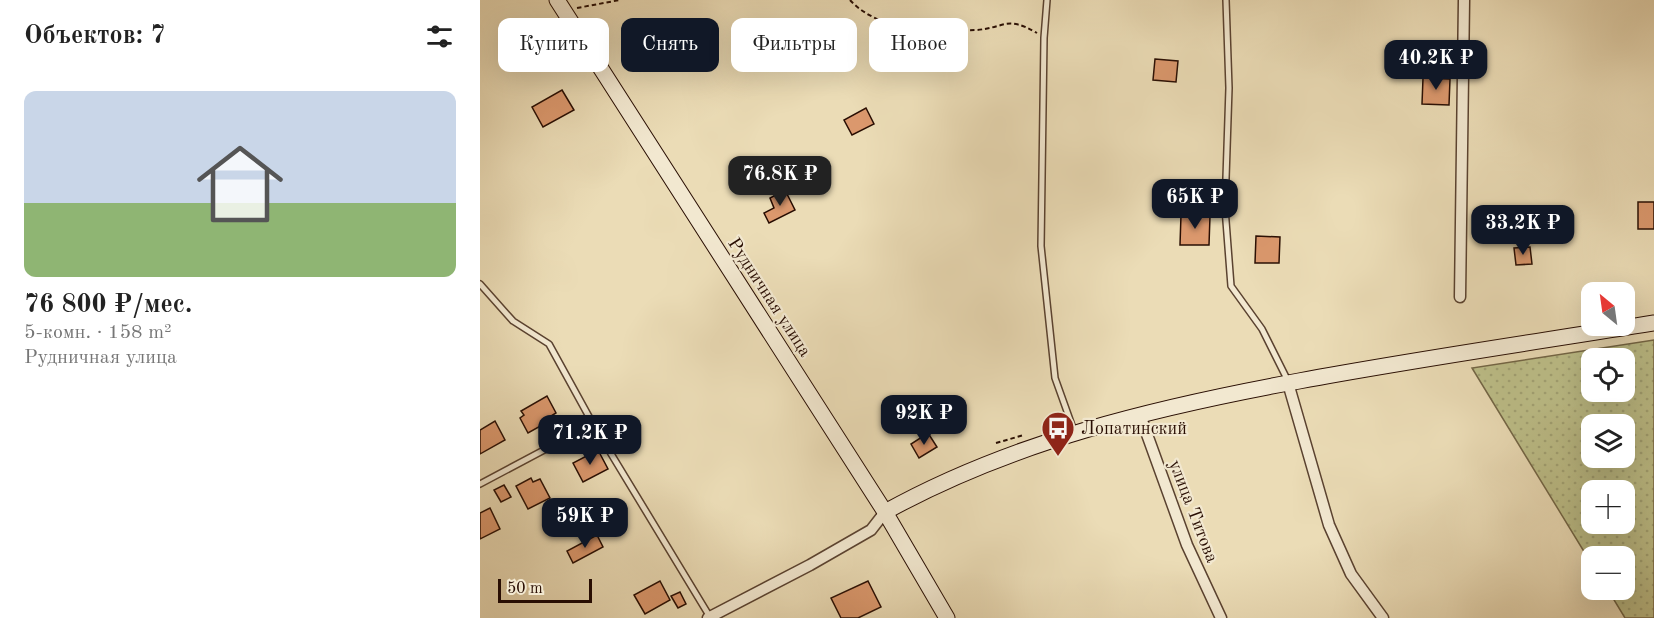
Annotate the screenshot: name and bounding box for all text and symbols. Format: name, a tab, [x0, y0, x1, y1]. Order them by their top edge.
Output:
chip: Купить	[498, 18, 609, 72]
chip: Снять	[621, 18, 719, 72]
chip: Фильтры	[731, 18, 857, 72]
chip: Новое	[869, 18, 968, 72]
icon: filters	[423, 20, 456, 53]
text: Объектов: 7	[24, 23, 165, 49]
pin: 40.2K ₽	[1381, 40, 1491, 91]
text: 40.2K ₽	[1398, 49, 1474, 69]
icon: home	[186, 130, 294, 238]
pin: 76.8K ₽	[725, 156, 835, 207]
text: 76.8K ₽	[742, 165, 818, 185]
pin: 65K ₽	[1153, 179, 1237, 230]
text: 65K ₽	[1166, 188, 1224, 208]
pin: 33.2K ₽	[1468, 205, 1578, 256]
text: 33.2K ₽	[1485, 214, 1561, 234]
street label: Рудничная улица	[724, 235, 814, 360]
north arrow	[1581, 282, 1635, 336]
map controls	[1581, 282, 1635, 600]
text: 76 800 ₽/мес.	[24, 292, 192, 318]
text: 5-комн. · 158 m²	[24, 323, 172, 343]
text: Рудничная улица	[24, 348, 177, 368]
button: locate	[1581, 348, 1635, 402]
pin: 92K ₽	[882, 395, 966, 446]
text: 92K ₽	[895, 404, 953, 424]
bus stop icon: Лопатинский	[1040, 410, 1076, 457]
button: layers	[1581, 414, 1635, 468]
pin: 71.2K ₽	[535, 415, 645, 466]
place label: Лопатинский	[1081, 420, 1187, 438]
text: 71.2K ₽	[552, 424, 628, 444]
street label: улица Титова	[1165, 457, 1221, 565]
button: +	[1581, 480, 1635, 534]
pin: 59K ₽	[543, 498, 627, 549]
text: 59K ₽	[556, 507, 614, 527]
button: −	[1581, 546, 1635, 600]
scale bar	[498, 576, 592, 604]
text: 50 m	[507, 581, 543, 597]

